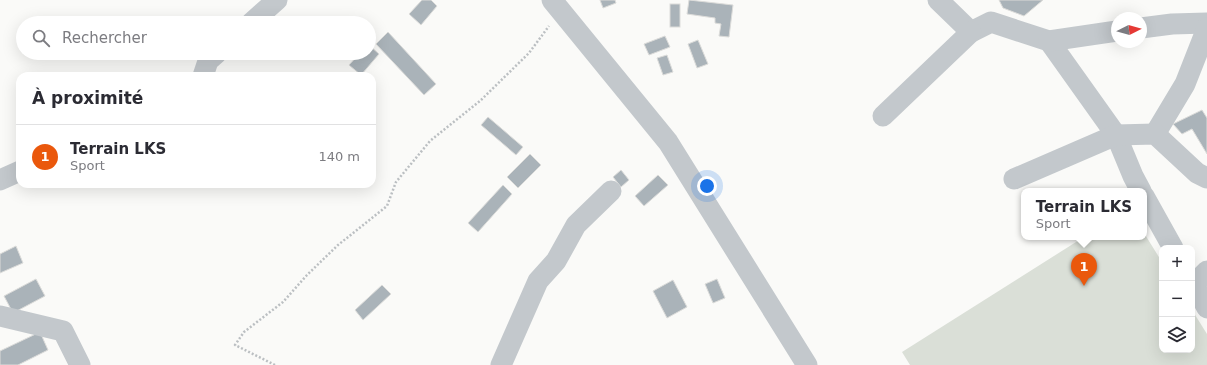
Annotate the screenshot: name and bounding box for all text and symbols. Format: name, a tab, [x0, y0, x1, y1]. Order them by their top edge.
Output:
north arrow	[1111, 12, 1147, 48]
search box	[16, 16, 376, 60]
icon: search	[30, 27, 52, 49]
text: Rechercher	[62, 29, 147, 47]
text: À proximité	[32, 88, 143, 108]
text: Terrain LKS	[70, 140, 166, 158]
text: 1	[40, 149, 50, 164]
text: 140 m	[318, 149, 360, 164]
text: Sport	[70, 158, 105, 173]
your location	[697, 176, 717, 196]
popup	[1021, 188, 1147, 240]
text: Terrain LKS	[1036, 198, 1132, 216]
text: Sport	[1036, 216, 1071, 231]
map controls	[1159, 245, 1195, 353]
button: +	[1159, 245, 1195, 281]
pin: 1	[1071, 253, 1097, 286]
button: −	[1159, 281, 1195, 317]
button: layers	[1159, 317, 1195, 353]

